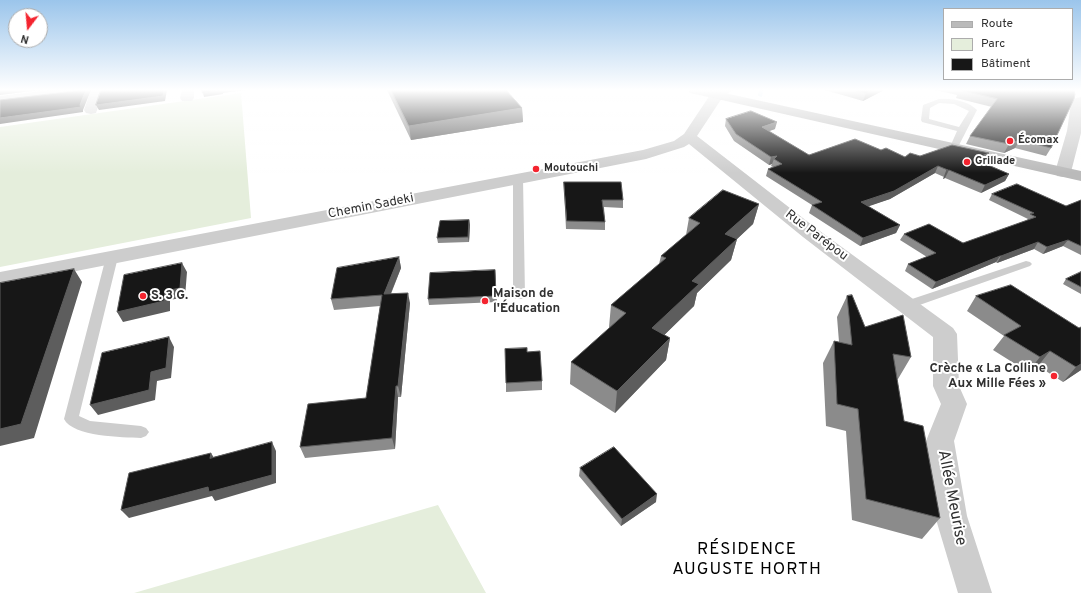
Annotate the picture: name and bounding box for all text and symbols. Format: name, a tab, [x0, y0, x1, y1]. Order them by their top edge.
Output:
north arrow	[8, 8, 48, 48]
legend	[943, 8, 1073, 80]
text: Route	[981, 16, 1013, 32]
text: N	[19, 31, 31, 46]
text: Parc	[981, 36, 1005, 52]
text: Bâtiment	[981, 56, 1031, 72]
place label: Écomax	[1018, 134, 1059, 148]
marker: Écomax	[1005, 136, 1015, 146]
place label: Grillade	[975, 155, 1015, 169]
marker: Grillade	[962, 157, 972, 167]
place label: Moutouchi	[544, 162, 598, 176]
marker: Moutouchi	[531, 164, 541, 174]
street label: Chemin Sadeki	[327, 191, 415, 223]
street label: Rue Parépou	[782, 207, 850, 265]
place label: Maison de l'Éducation	[493, 286, 560, 317]
place label: S. 3 G.	[151, 288, 188, 304]
marker: S. 3 G.	[138, 291, 148, 301]
marker: Maison de l'Éducation	[480, 296, 490, 306]
place label: Crèche « La Colline Aux Mille Fées »	[930, 361, 1046, 392]
marker: Crèche « La Colline Aux Mille Fées »	[1049, 371, 1059, 381]
street label: Allée Meurise	[932, 449, 970, 547]
district label: RÉSIDENCE AUGUSTE HORTH	[672, 541, 822, 581]

